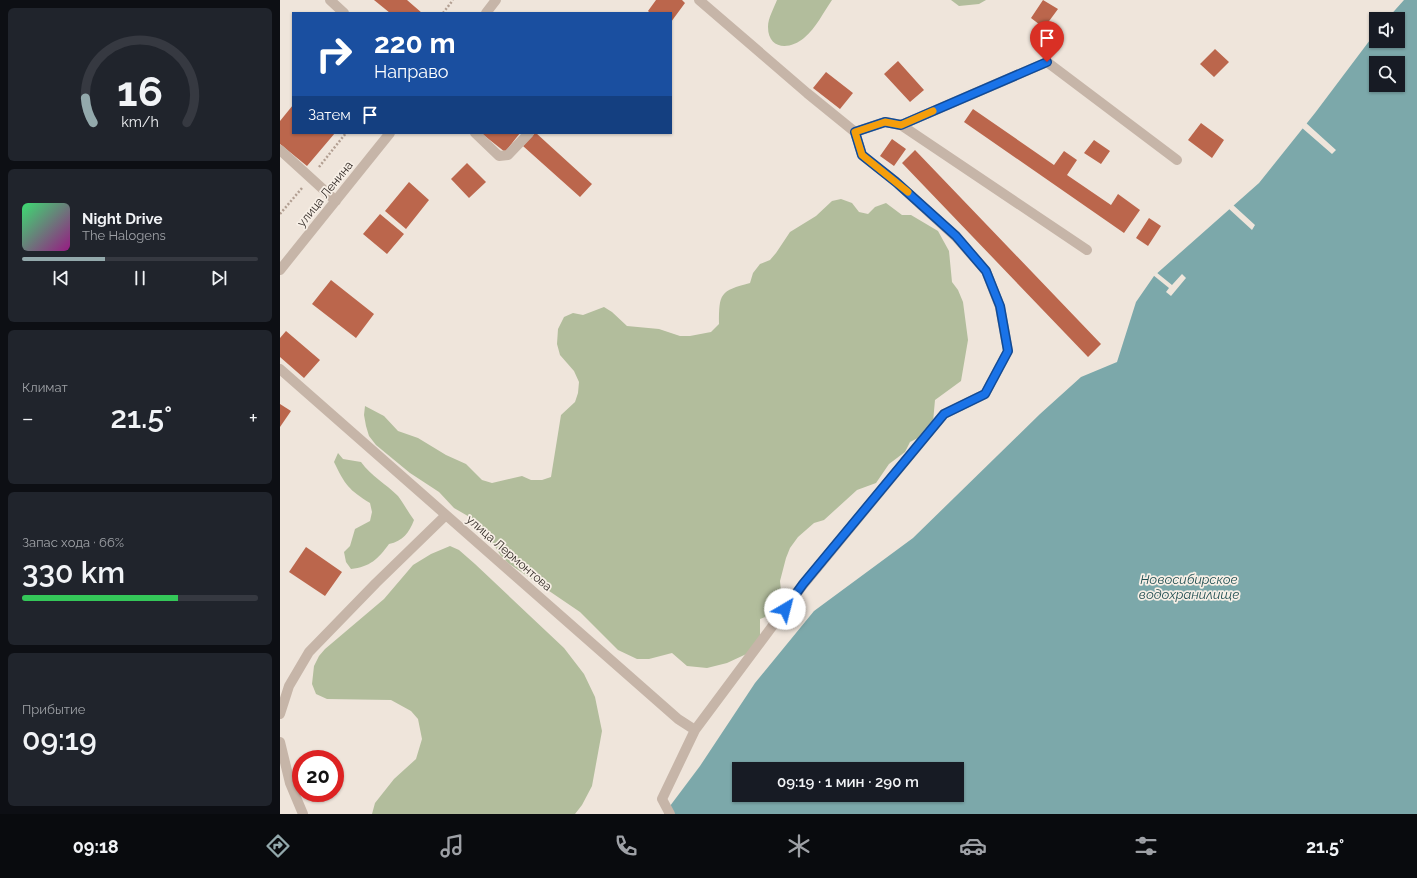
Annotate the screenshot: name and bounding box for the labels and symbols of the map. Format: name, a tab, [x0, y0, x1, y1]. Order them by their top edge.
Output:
pin	[1030, 21, 1064, 62]
street label: улица Ленина	[294, 158, 356, 230]
street label: улица Лермонтова	[463, 512, 555, 594]
water label: Новосибирское водохранилище	[1139, 572, 1239, 602]
position arrow	[764, 588, 806, 630]
speed limit sign: 20	[292, 750, 344, 802]

